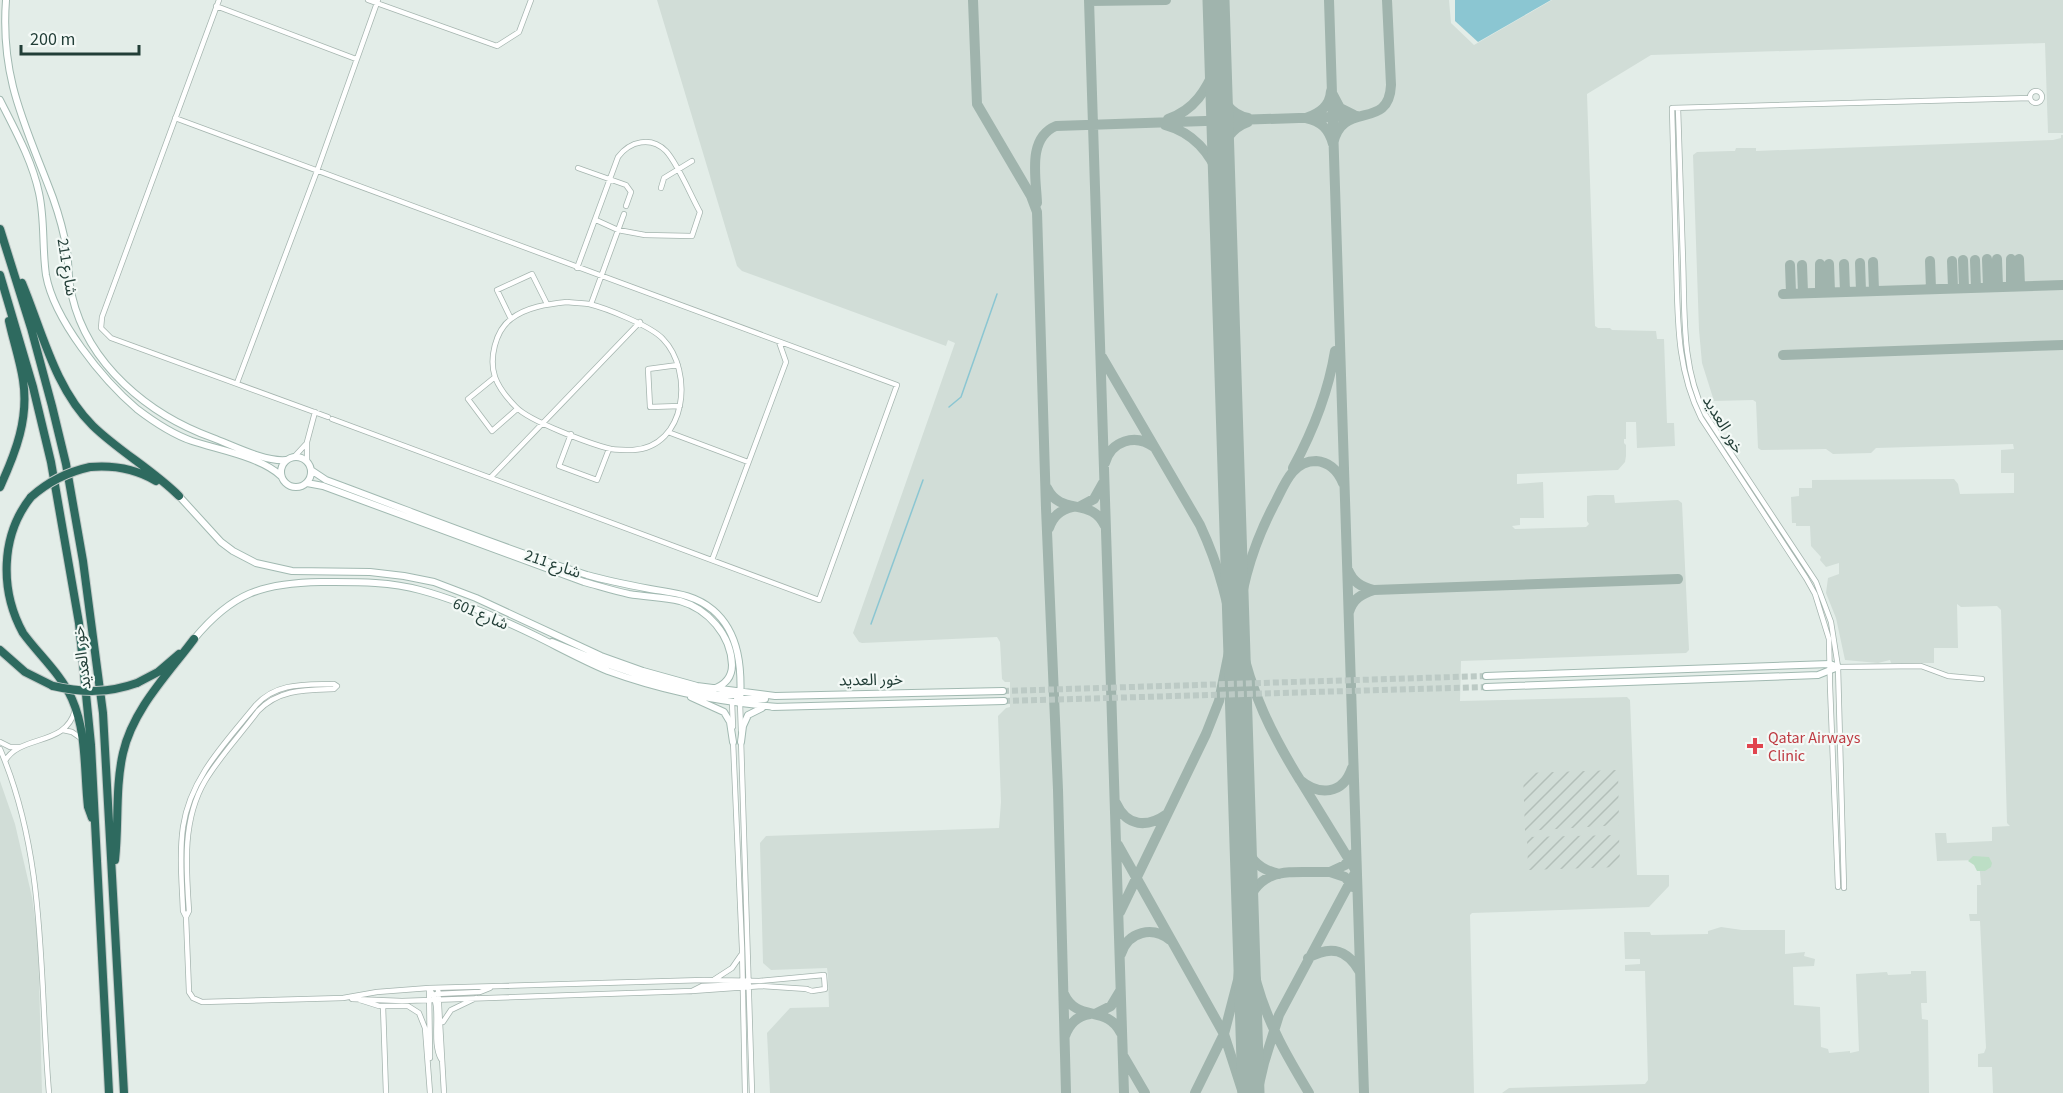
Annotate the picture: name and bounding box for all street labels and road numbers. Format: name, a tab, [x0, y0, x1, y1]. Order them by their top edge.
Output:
street label: شارع 211	[51, 237, 82, 298]
street label: خور العديد	[1697, 391, 1749, 458]
street label: شارع 211	[521, 544, 584, 585]
street label: شارع 601	[449, 592, 512, 636]
street label: خور العديد	[67, 625, 97, 691]
street label: خور العديد	[839, 668, 903, 692]

